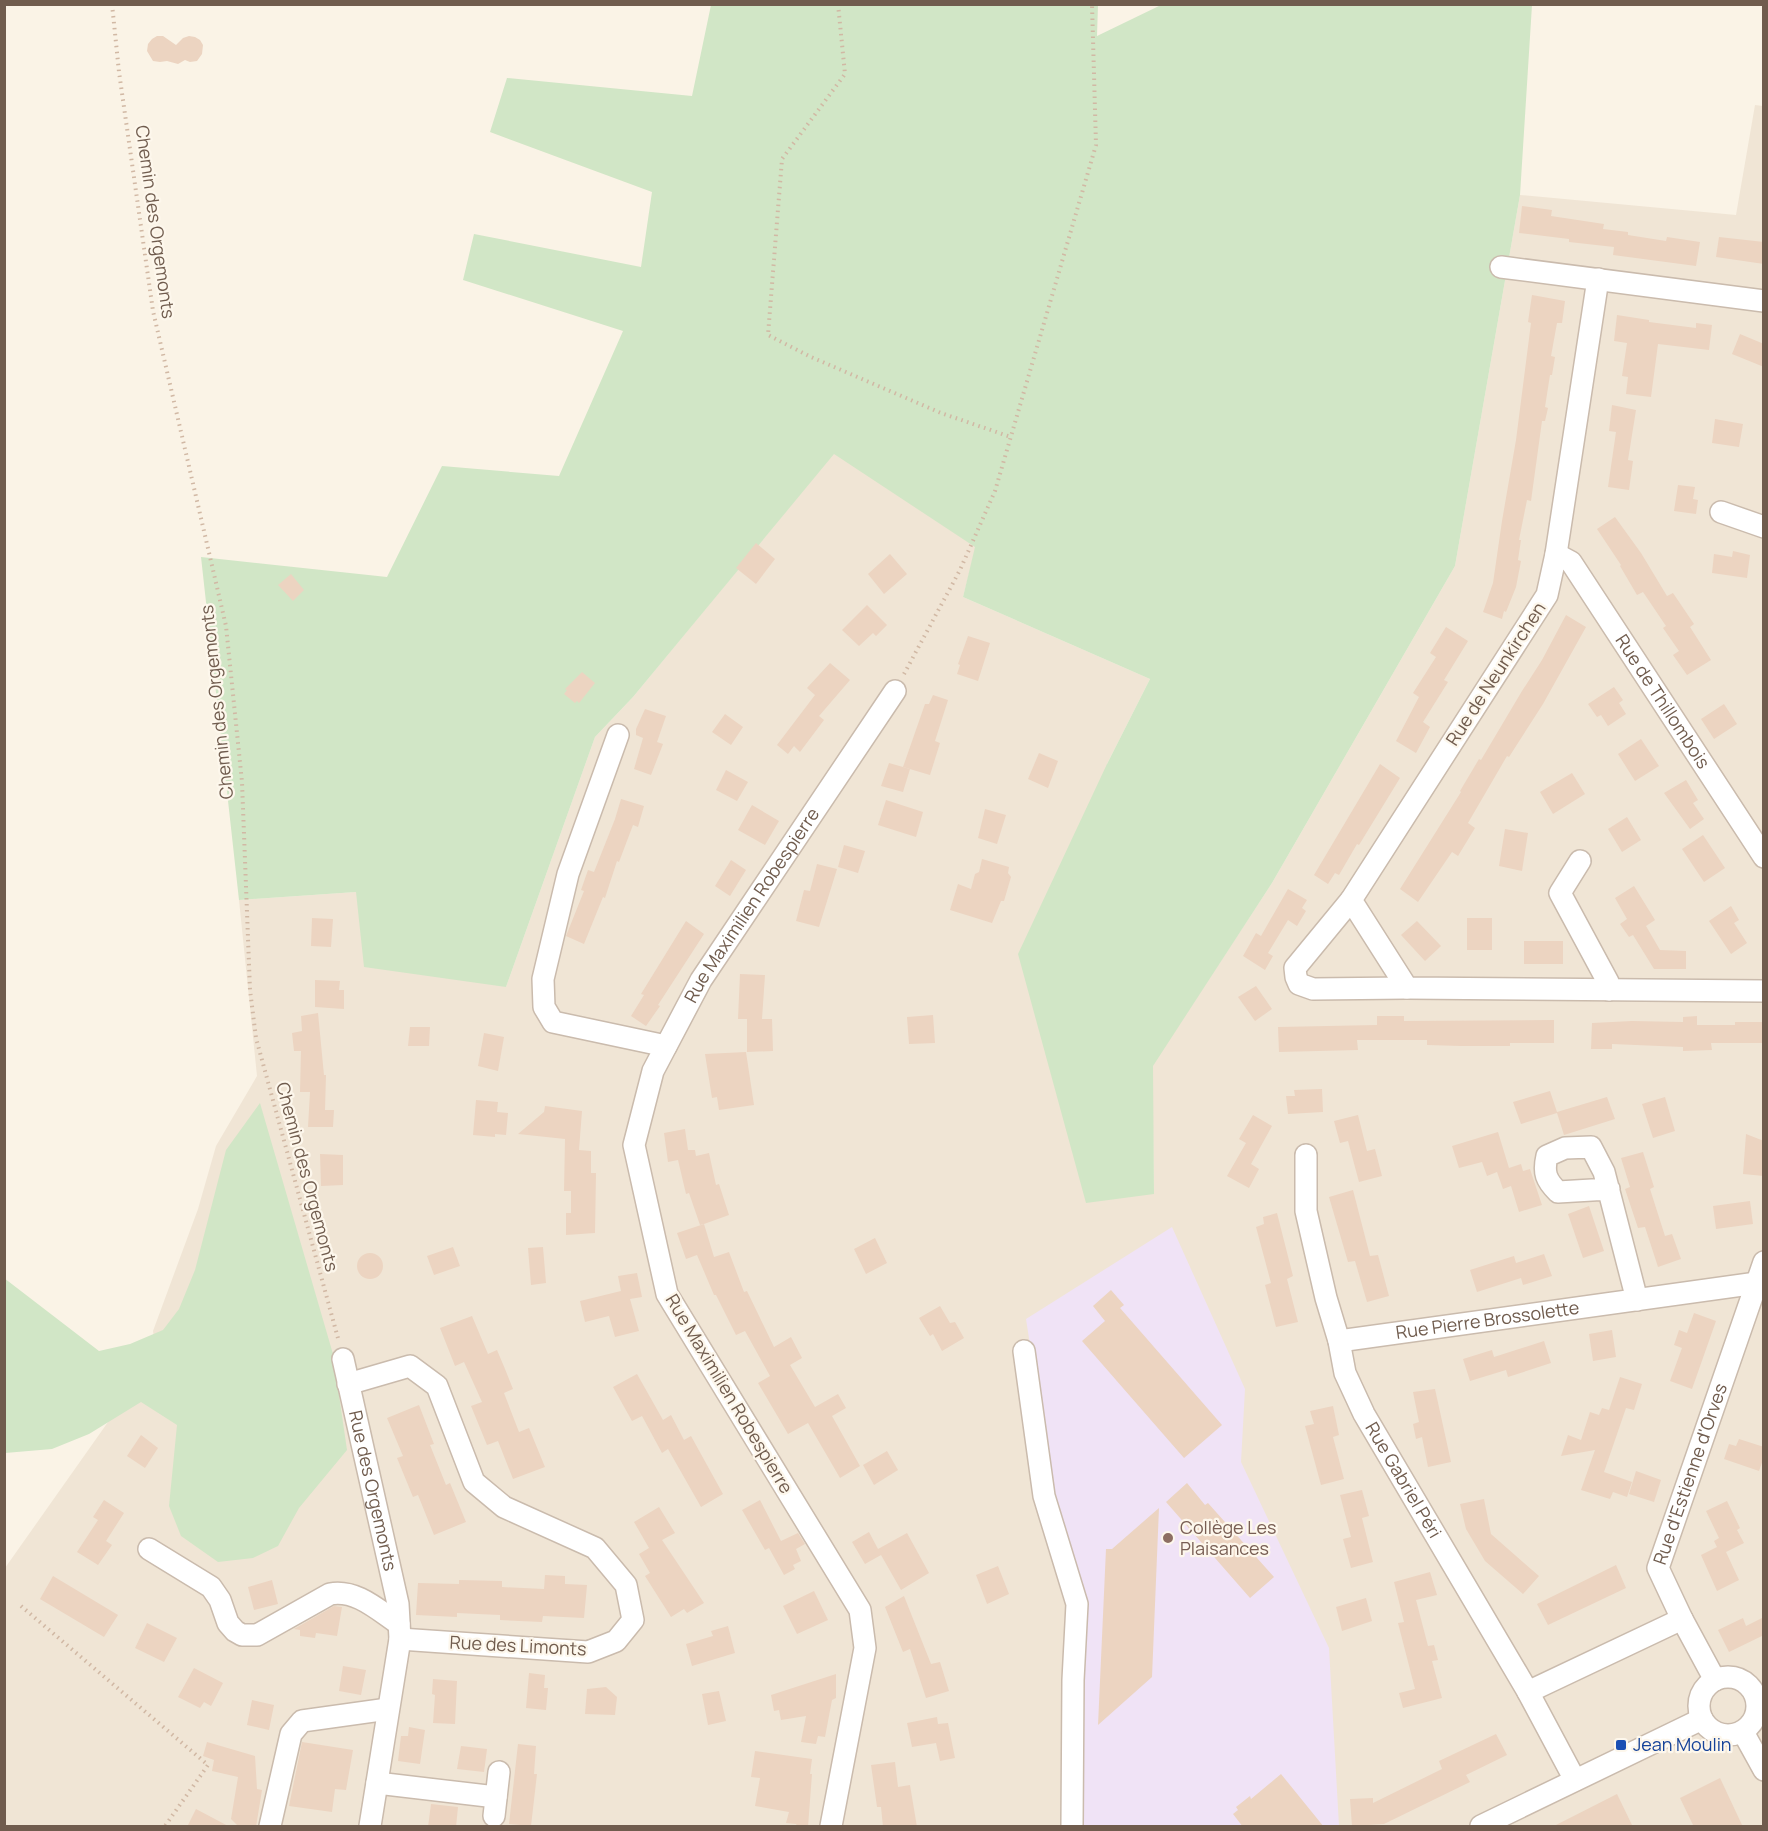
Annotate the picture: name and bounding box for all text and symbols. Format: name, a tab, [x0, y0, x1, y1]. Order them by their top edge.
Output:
street label: Chemin des Orgemonts	[131, 124, 181, 320]
street label: Rue de Neunkirchen	[1440, 597, 1550, 750]
street label: Chemin des Orgemonts	[194, 604, 238, 800]
street label: Rue de Thillombois	[1611, 629, 1716, 773]
street label: Rue Maximilien Robespierre	[678, 803, 824, 1007]
street label: Chemin des Orgemonts	[271, 1079, 345, 1274]
street label: Rue Maximilien Robespierre	[661, 1289, 799, 1498]
street label: Rue Pierre Brossolette	[1394, 1295, 1581, 1344]
street label: Rue d'Estienne d'Orves	[1647, 1380, 1732, 1568]
street label: Rue des Orgemonts	[344, 1408, 403, 1573]
street label: Rue Gabriel Péri	[1360, 1417, 1448, 1542]
place label: Collège Les Plaisances	[1180, 1515, 1276, 1560]
marker: Collège Les Plaisances	[1161, 1531, 1175, 1545]
street label: Rue des Limonts	[449, 1629, 587, 1661]
place label: Jean Moulin	[1633, 1732, 1732, 1756]
marker: Jean Moulin	[1614, 1738, 1628, 1752]

